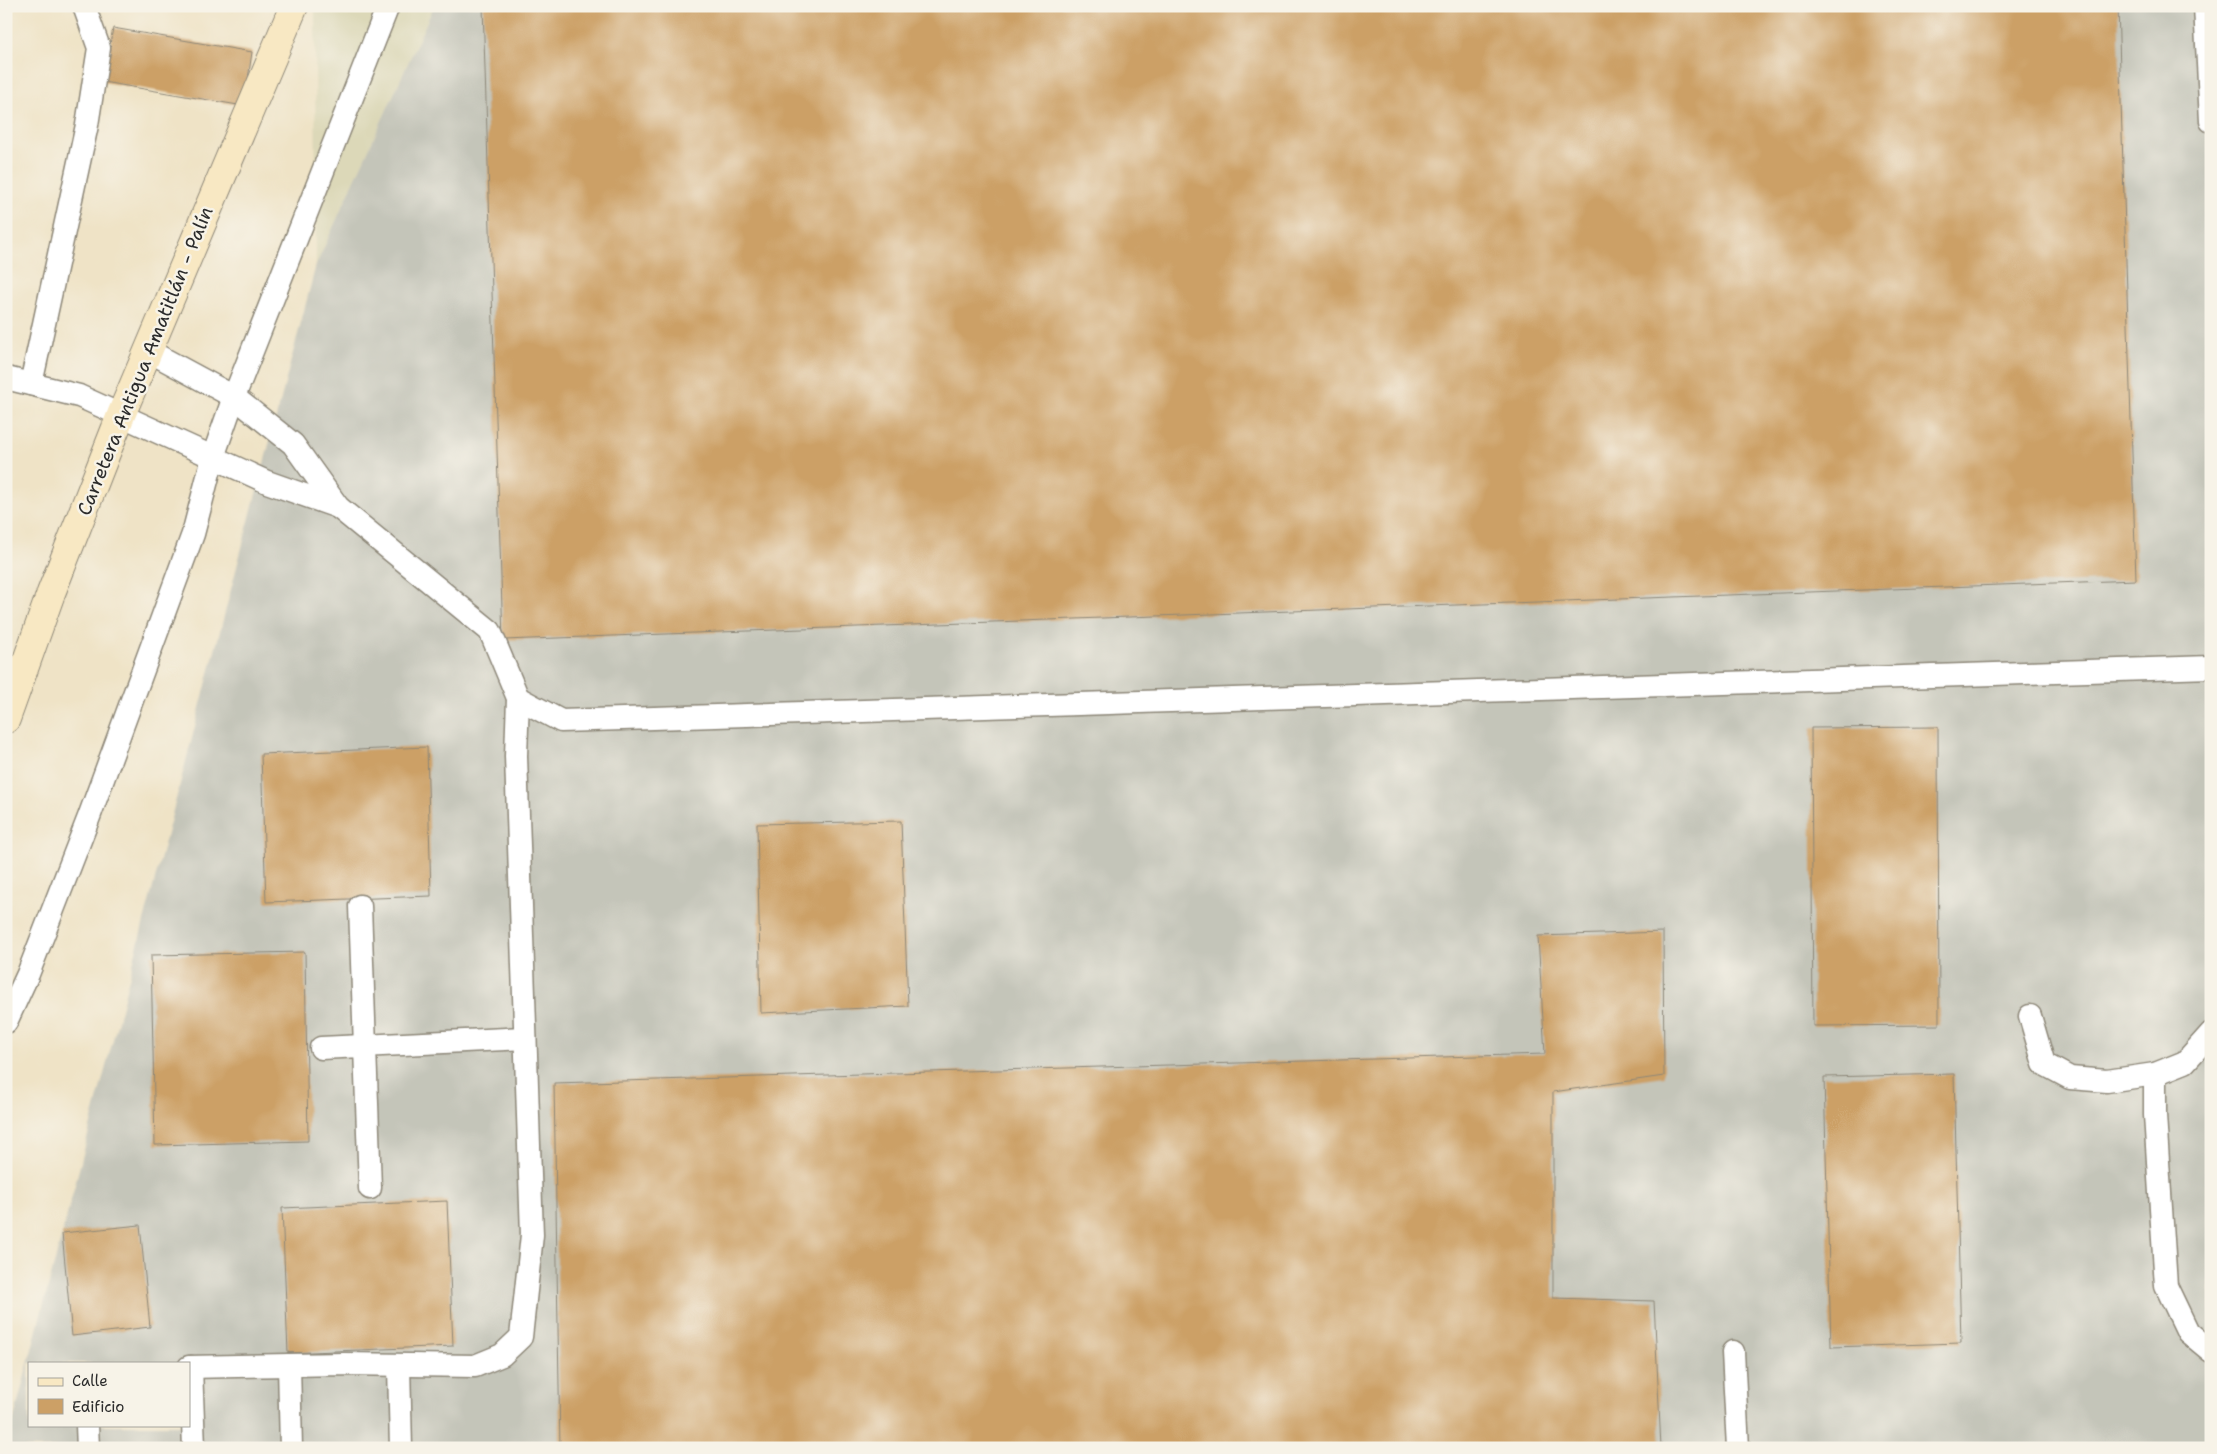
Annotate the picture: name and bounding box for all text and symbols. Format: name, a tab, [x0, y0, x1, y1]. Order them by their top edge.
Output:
street label: Carretera Antigua Amatitlán - Palín	[71, 203, 219, 519]
legend	[28, 1362, 190, 1426]
text: Calle	[72, 1371, 108, 1391]
text: Edificio	[72, 1397, 124, 1417]

